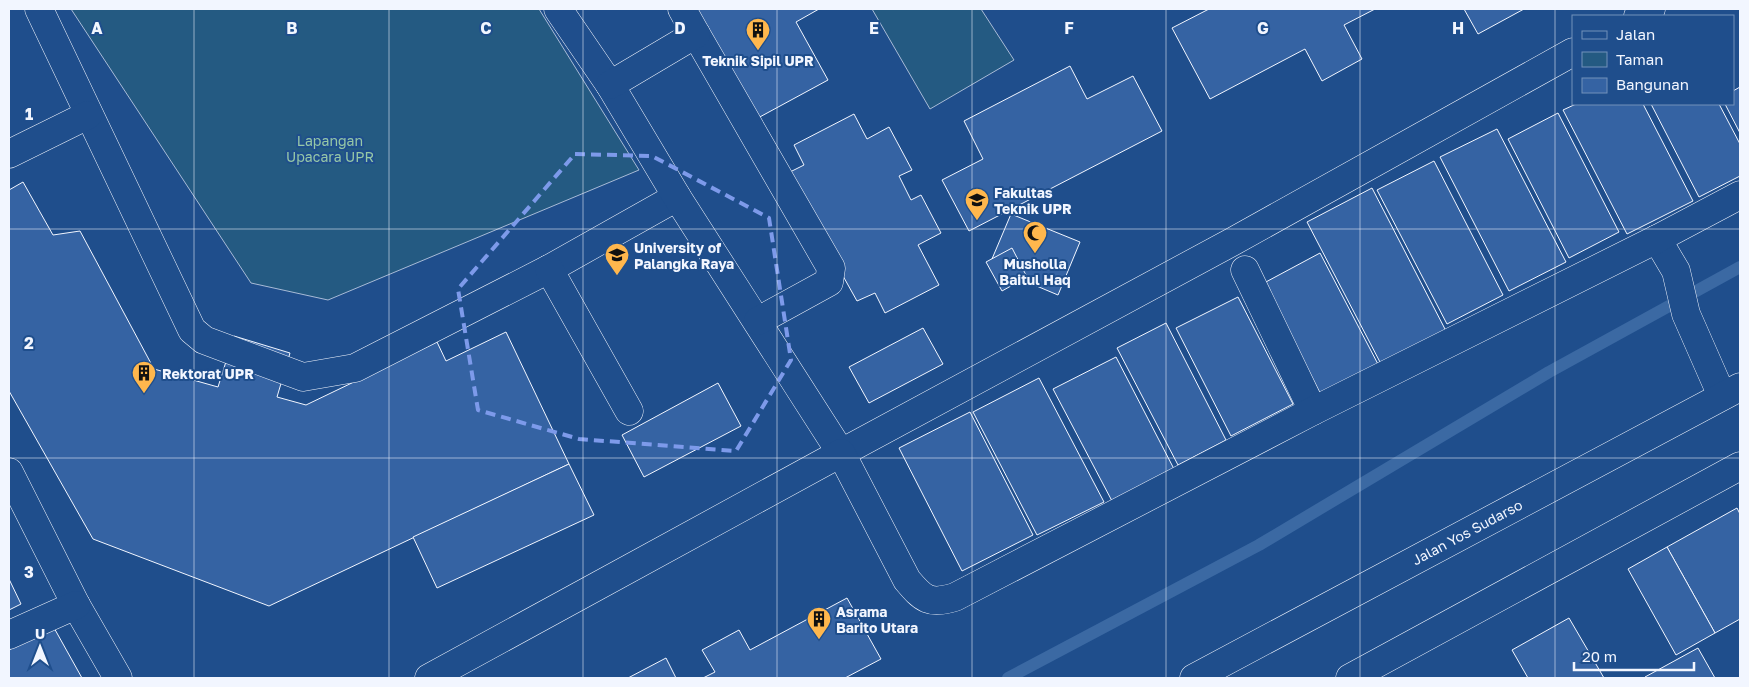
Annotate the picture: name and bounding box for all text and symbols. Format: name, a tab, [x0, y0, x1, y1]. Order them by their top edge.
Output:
legend	[1572, 15, 1734, 105]
building icon: Teknik Sipil UPR	[745, 17, 771, 51]
text: A	[91, 18, 103, 38]
text: B	[286, 18, 298, 38]
text: C	[480, 18, 492, 38]
text: D	[674, 18, 686, 38]
text: E	[869, 18, 879, 38]
text: F	[1064, 18, 1074, 38]
text: G	[1257, 18, 1269, 38]
text: H	[1452, 18, 1464, 38]
text: Jalan	[1616, 25, 1655, 43]
text: Taman	[1616, 50, 1663, 68]
place label: Teknik Sipil UPR	[702, 52, 814, 69]
text: Bangunan	[1616, 75, 1689, 93]
text: 1	[25, 104, 33, 124]
park label: Lapangan Upacara UPR	[286, 132, 374, 165]
place label: Fakultas Teknik UPR	[994, 184, 1072, 217]
school or university icon: Fakultas Teknik UPR	[964, 187, 990, 221]
mosque icon: Musholla Baitul Haq	[1022, 220, 1048, 254]
place label: University of Palangka Raya	[634, 239, 734, 272]
school or university icon: University of Palangka Raya	[604, 242, 630, 276]
place label: Musholla Baitul Haq	[999, 255, 1071, 288]
text: 2	[24, 333, 34, 353]
building icon: Rektorat UPR	[131, 360, 157, 394]
place label: Rektorat UPR	[162, 365, 254, 382]
street label: Jalan Yos Sudarso	[1409, 496, 1525, 568]
text: 3	[24, 562, 34, 582]
place label: Asrama Barito Utara	[836, 603, 918, 636]
building icon: Asrama Barito Utara	[806, 606, 832, 640]
north arrow	[15, 622, 65, 672]
text: U	[35, 625, 45, 642]
scale bar	[1574, 640, 1694, 672]
text: 20 m	[1582, 647, 1617, 665]

